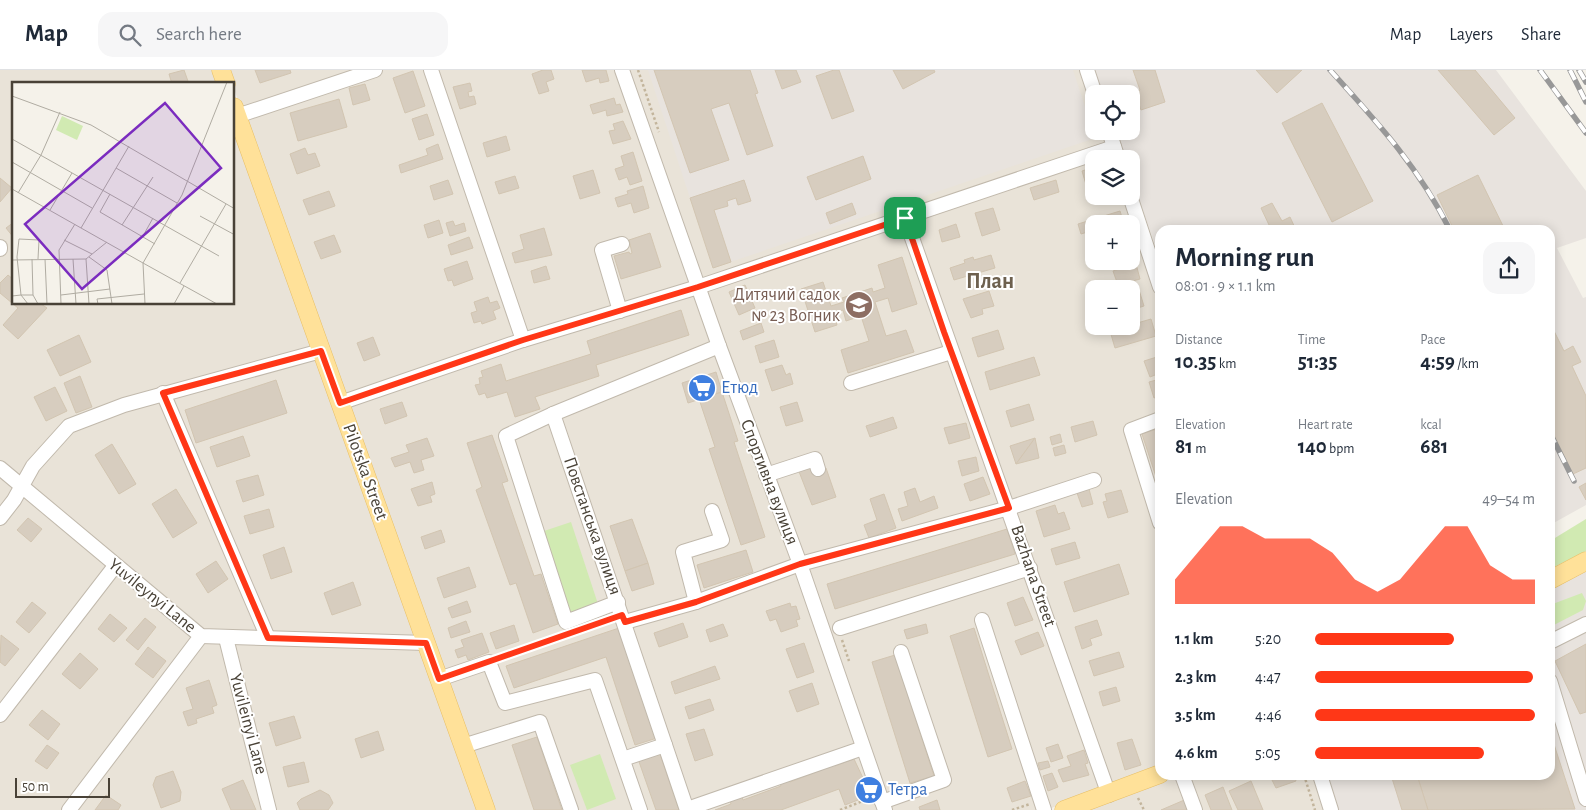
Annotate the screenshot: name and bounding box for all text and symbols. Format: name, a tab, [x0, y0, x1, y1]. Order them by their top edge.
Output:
search box	[98, 12, 448, 57]
icon: search	[116, 21, 144, 49]
text: Map	[25, 22, 68, 46]
text: Search here	[156, 25, 242, 44]
text: Map	[1390, 26, 1421, 44]
text: Layers	[1449, 26, 1493, 44]
text: Share	[1521, 26, 1561, 44]
inset map	[12, 82, 235, 305]
map controls	[1085, 85, 1140, 335]
button: locate	[1085, 85, 1140, 140]
button: layers	[1085, 150, 1140, 205]
pin	[884, 197, 926, 239]
icon: arrive	[891, 204, 919, 232]
button: +	[1085, 215, 1140, 270]
button: share	[1483, 242, 1535, 294]
text: Morning run	[1175, 244, 1315, 272]
district label: План	[966, 270, 1014, 292]
text: 08:01 · 9 × 1.1 km	[1175, 278, 1275, 294]
button: −	[1085, 280, 1140, 335]
place label: Дитячий садок № 23 Вогник	[733, 286, 841, 325]
school or university icon: Дитячий садок № 23 Вогник	[844, 290, 874, 320]
text: Distance	[1175, 333, 1222, 347]
text: Time	[1298, 333, 1326, 347]
text: Pace	[1420, 333, 1446, 347]
text: 10.35	[1175, 351, 1216, 372]
text: 51:35	[1298, 351, 1337, 372]
text: 4:59	[1420, 351, 1455, 372]
text: km	[1216, 357, 1236, 371]
text: /km	[1455, 357, 1479, 371]
supermarket icon: Етюд	[687, 373, 717, 403]
place label: Етюд	[721, 379, 758, 397]
street label: Спортивна вулиця	[737, 417, 801, 547]
text: Elevation	[1175, 418, 1226, 432]
text: Heart rate	[1298, 418, 1353, 432]
text: kcal	[1420, 418, 1442, 432]
street label: Pilotska Street	[339, 422, 391, 523]
text: 81	[1175, 436, 1193, 457]
text: 140	[1298, 436, 1327, 457]
text: 681	[1420, 436, 1448, 457]
text: m	[1193, 442, 1206, 456]
text: bpm	[1327, 442, 1354, 456]
street label: Повстанська вулиця	[560, 455, 624, 597]
text: Elevation	[1175, 491, 1233, 507]
text: 49–54 m	[1482, 491, 1535, 507]
street label: Bazhana Street	[1007, 523, 1059, 629]
street label: Yuvileynyi Lane	[105, 555, 199, 637]
text: 1.1 km	[1175, 631, 1213, 647]
text: 5:20	[1255, 631, 1281, 647]
text: 2.3 km	[1175, 669, 1216, 685]
text: 4:47	[1255, 669, 1281, 685]
street label: Yuvileinyi Lane	[226, 672, 270, 776]
text: 3.5 km	[1175, 707, 1216, 723]
text: 4:46	[1255, 707, 1282, 723]
text: 4.6 km	[1175, 745, 1218, 761]
text: 5:05	[1255, 745, 1281, 761]
scale bar	[15, 775, 110, 798]
supermarket icon: Тетра	[854, 775, 884, 805]
text: 50 m	[22, 780, 49, 794]
place label: Тетра	[888, 781, 927, 799]

